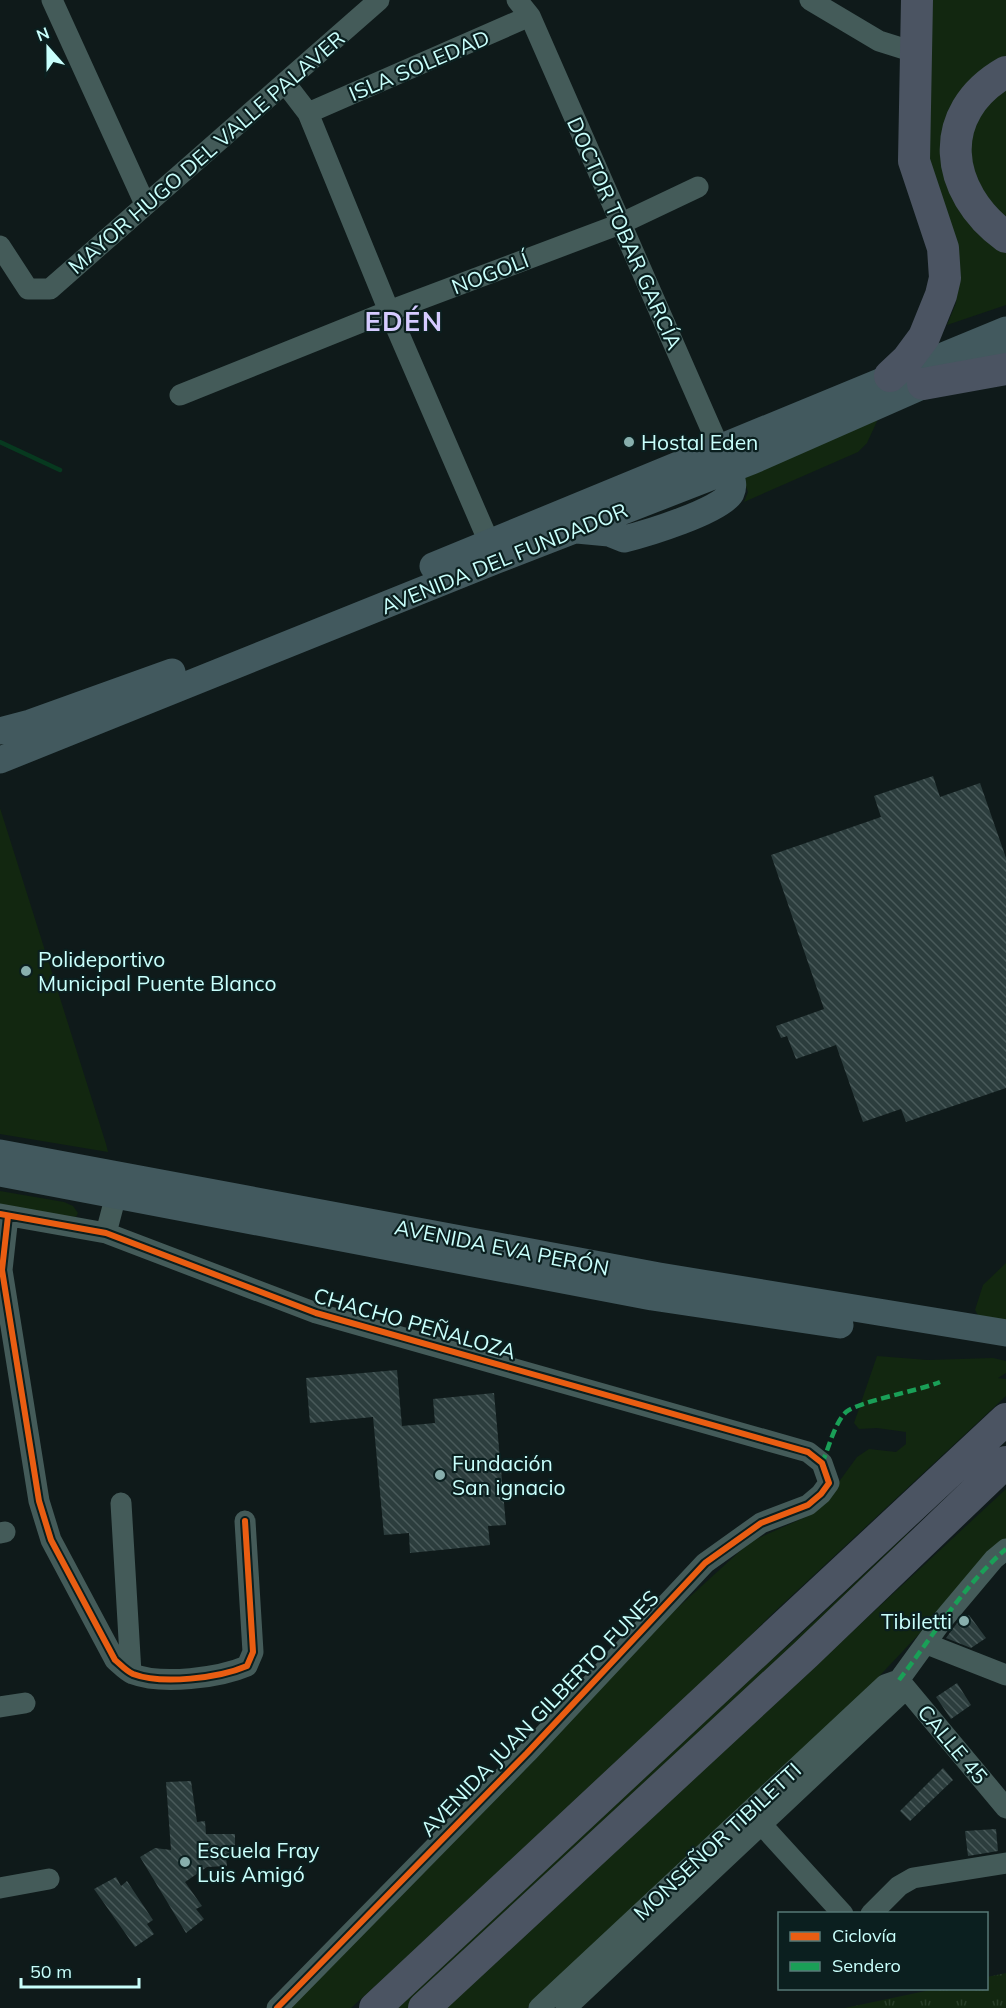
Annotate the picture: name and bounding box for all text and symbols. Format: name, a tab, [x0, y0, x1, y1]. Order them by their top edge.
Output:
north arrow	[18, 18, 78, 78]
text: N	[33, 22, 52, 45]
street label: ISLA SOLEDAD	[345, 24, 493, 106]
street label: MAYOR HUGO DEL VALLE PALAVER	[63, 25, 349, 279]
street label: DOCTOR TOBAR GARCÍA	[562, 113, 688, 354]
street label: NOGOLÍ	[448, 246, 534, 300]
district label: EDÉN	[364, 304, 444, 338]
place label: Hostal Eden	[641, 429, 758, 455]
marker: Hostal Eden	[622, 435, 636, 449]
street label: AVENIDA DEL FUNDADOR	[377, 497, 631, 619]
place label: Polideportivo Municipal Puente Blanco	[38, 946, 276, 996]
marker: Polideportivo Municipal Puente Blanco	[19, 964, 33, 978]
street label: AVENIDA EVA PERÓN	[393, 1213, 611, 1281]
street label: CHACHO PEÑALOZA	[311, 1282, 520, 1364]
place label: Fundación San ignacio	[452, 1450, 565, 1500]
marker: Fundación San ignacio	[433, 1468, 447, 1482]
street label: AVENIDA JUAN GILBERTO FUNES	[414, 1585, 664, 1841]
place label: Tibiletti	[881, 1608, 952, 1634]
marker: Tibiletti	[957, 1614, 971, 1628]
street label: CALLE 45	[912, 1699, 994, 1789]
street label: MONSEÑOR TIBILETTI	[628, 1757, 806, 1925]
place label: Escuela Fray Luis Amigó	[197, 1837, 319, 1887]
marker: Escuela Fray Luis Amigó	[178, 1855, 192, 1869]
legend	[778, 1912, 988, 1990]
text: Ciclovía	[832, 1924, 897, 1947]
scale bar	[21, 1951, 140, 1989]
text: Sendero	[832, 1954, 901, 1977]
text: 50 m	[30, 1960, 72, 1983]

